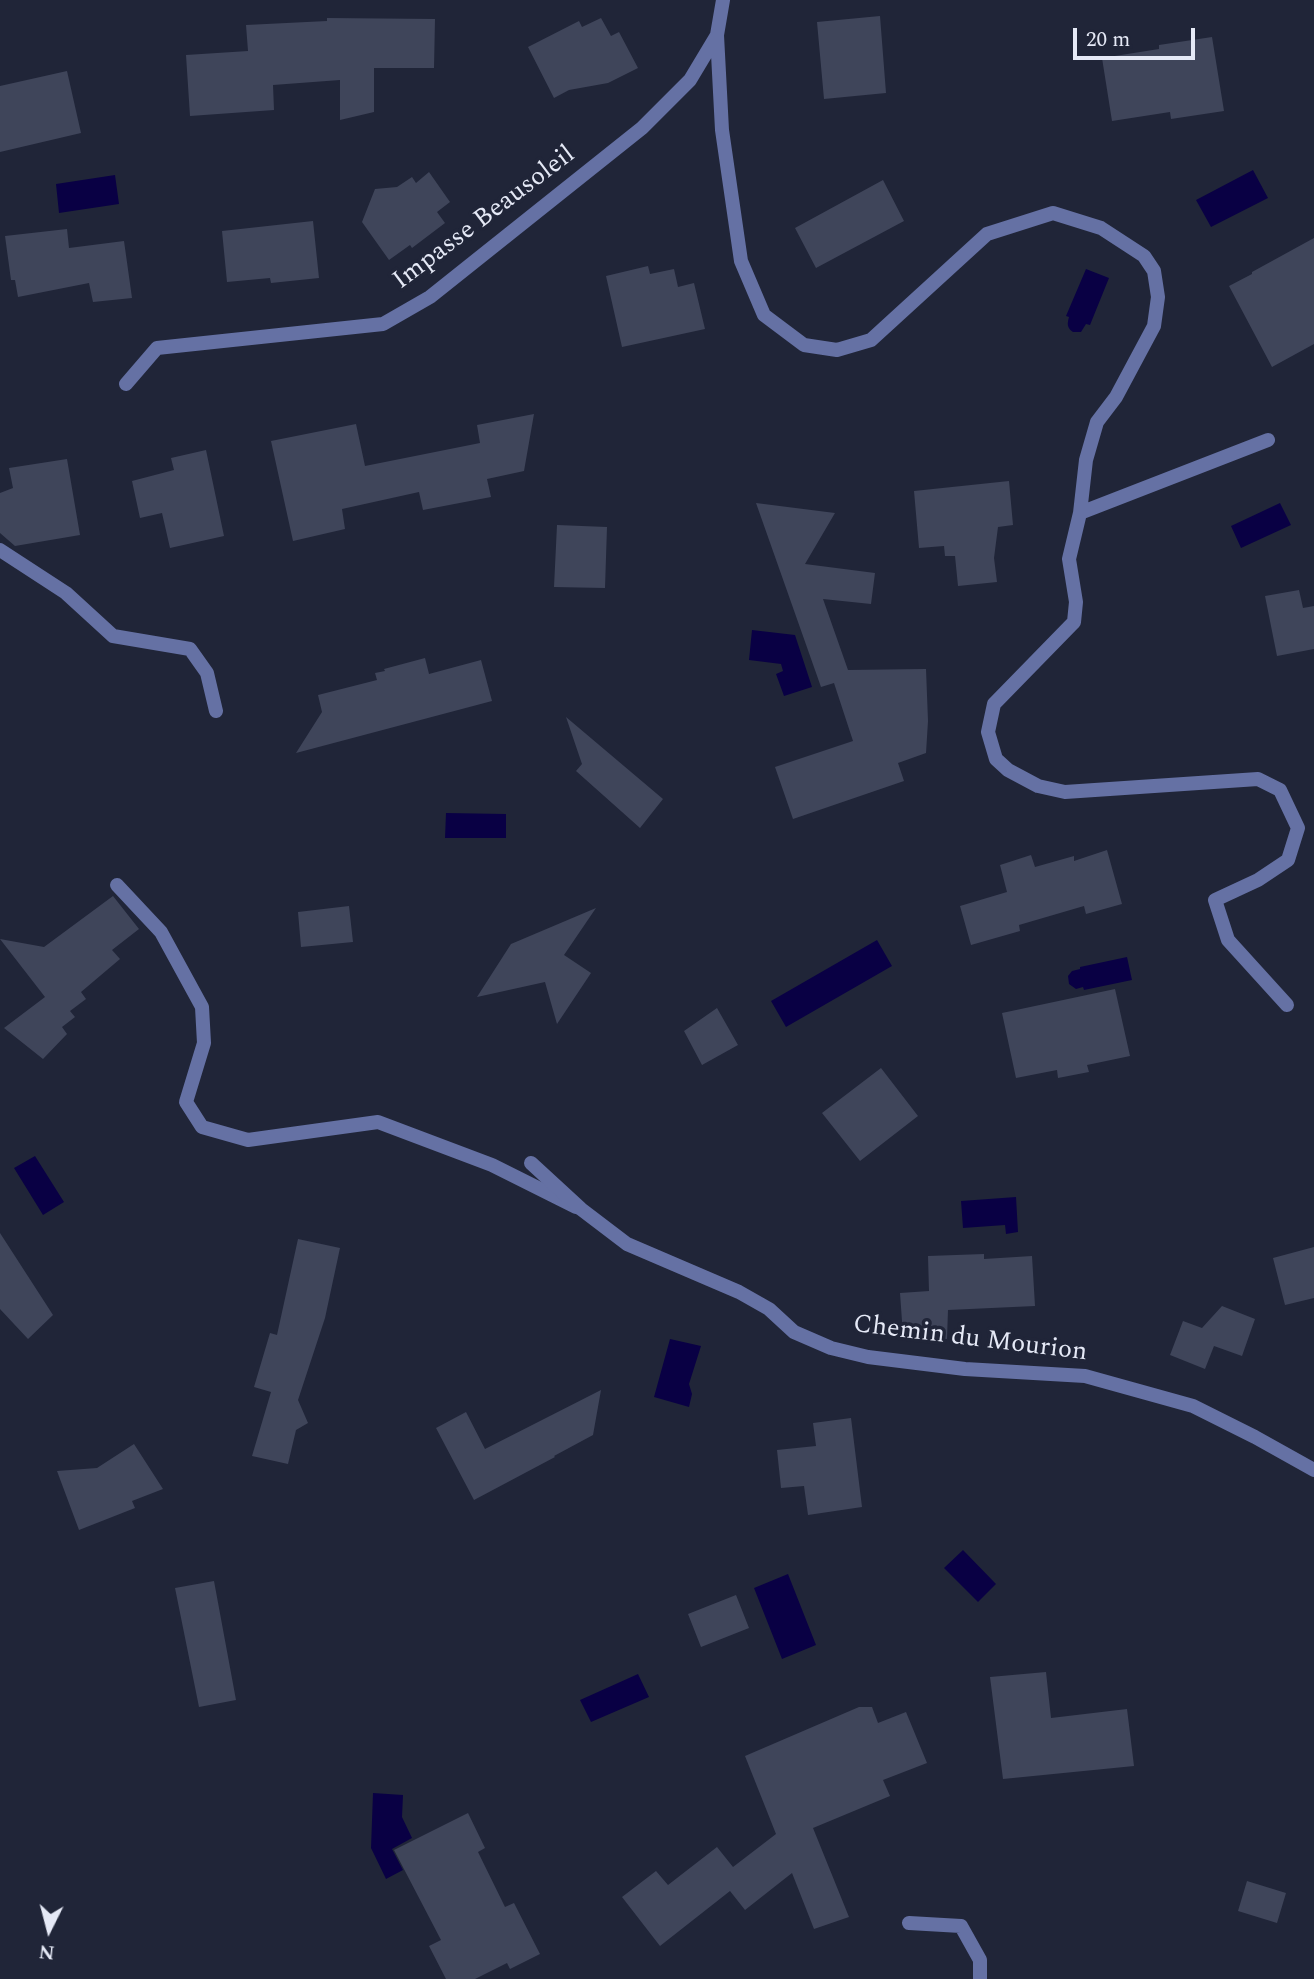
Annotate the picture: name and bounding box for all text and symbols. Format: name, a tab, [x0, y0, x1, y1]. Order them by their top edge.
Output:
scale bar	[1076, 14, 1198, 58]
text: 20 m	[1086, 24, 1130, 56]
street label: Impasse Beausoleil	[388, 140, 582, 298]
street label: Chemin du Mourion	[851, 1310, 1089, 1370]
north arrow	[14, 1895, 84, 1965]
text: N	[38, 1936, 56, 1967]

